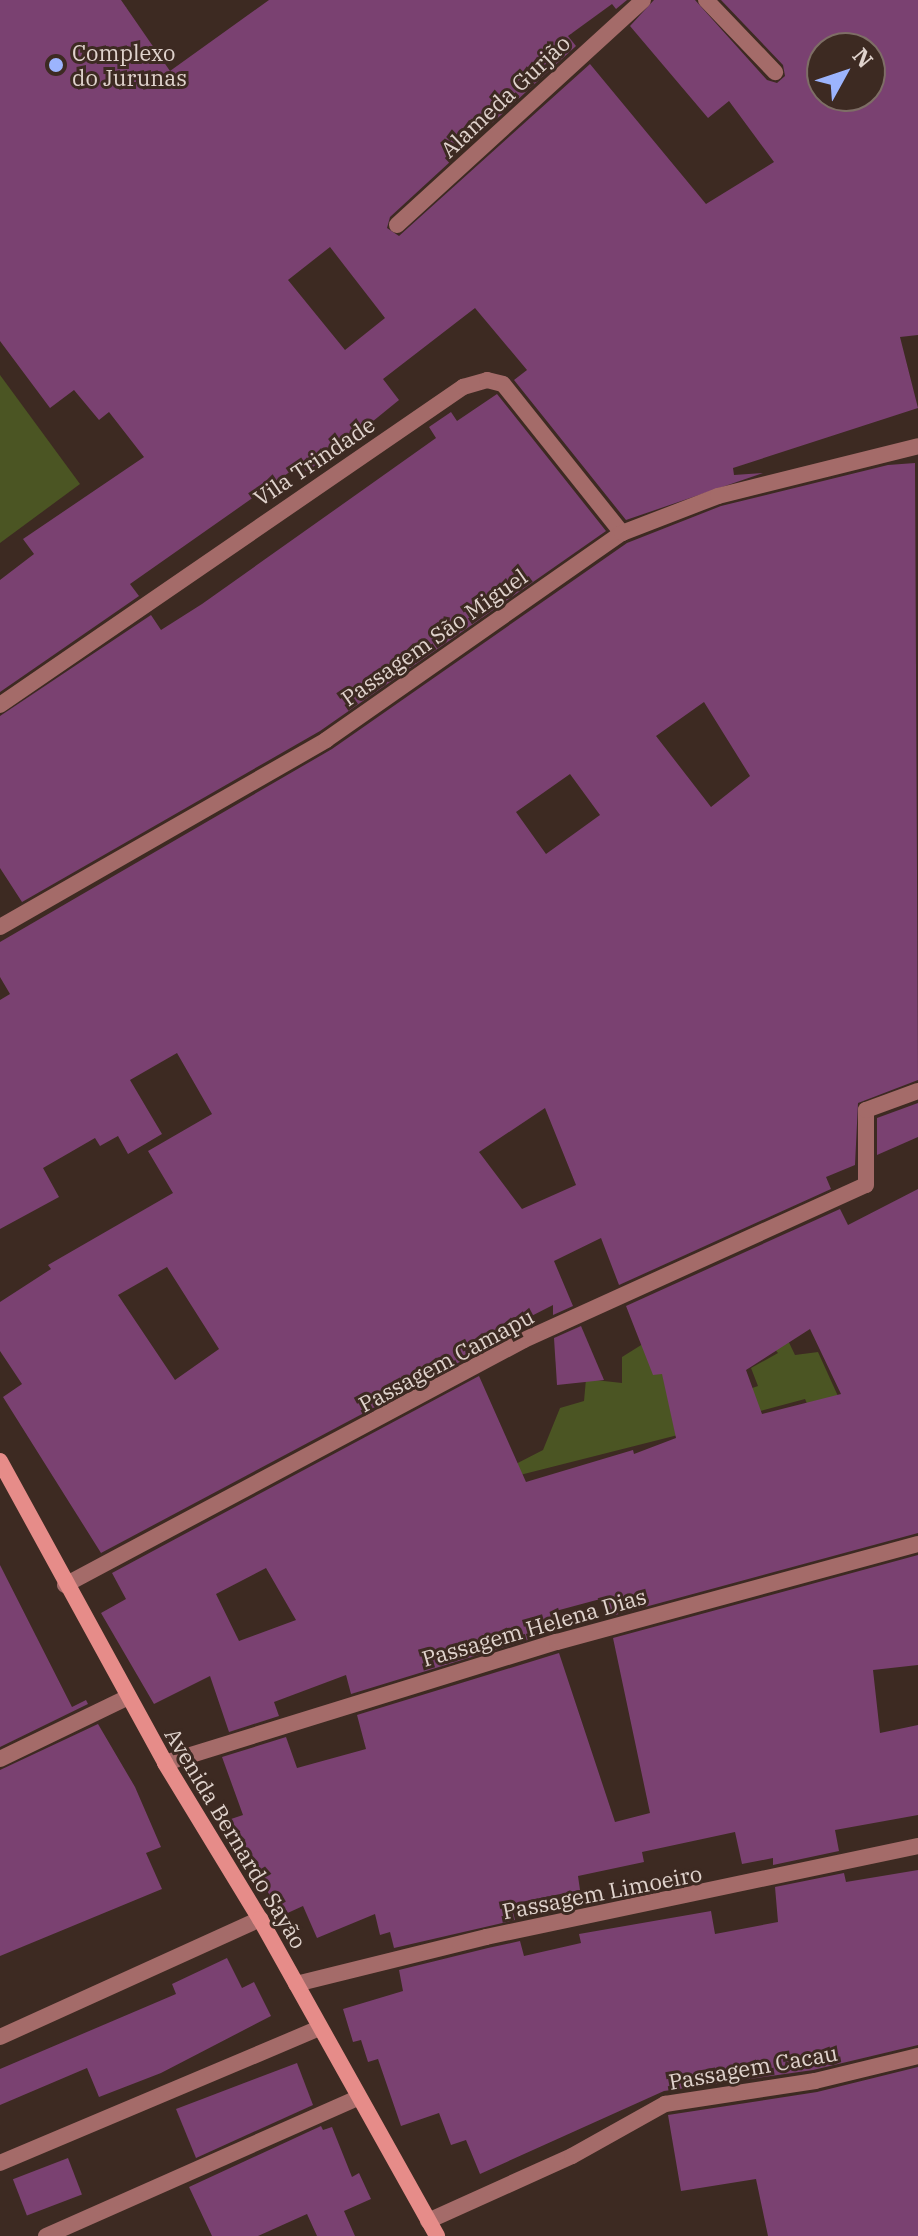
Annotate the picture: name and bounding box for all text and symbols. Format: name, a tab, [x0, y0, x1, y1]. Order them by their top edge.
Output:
street label: Alameda Gurjão	[435, 29, 575, 163]
north arrow	[806, 32, 886, 112]
place label: Complexo do Jurunas	[72, 39, 187, 90]
text: N	[847, 42, 880, 74]
marker: Complexo do Jurunas	[47, 56, 65, 74]
street label: Vila Trindade	[249, 411, 379, 511]
street label: Passagem São Miguel	[336, 563, 532, 711]
street label: Passagem Camapu	[354, 1303, 538, 1417]
street label: Passagem Helena Dias	[419, 1582, 649, 1672]
street label: Avenida Bernardo Sayão	[160, 1723, 312, 1953]
street label: Passagem Limoeiro	[500, 1860, 704, 1924]
street label: Passagem Cacau	[666, 2039, 840, 2095]

